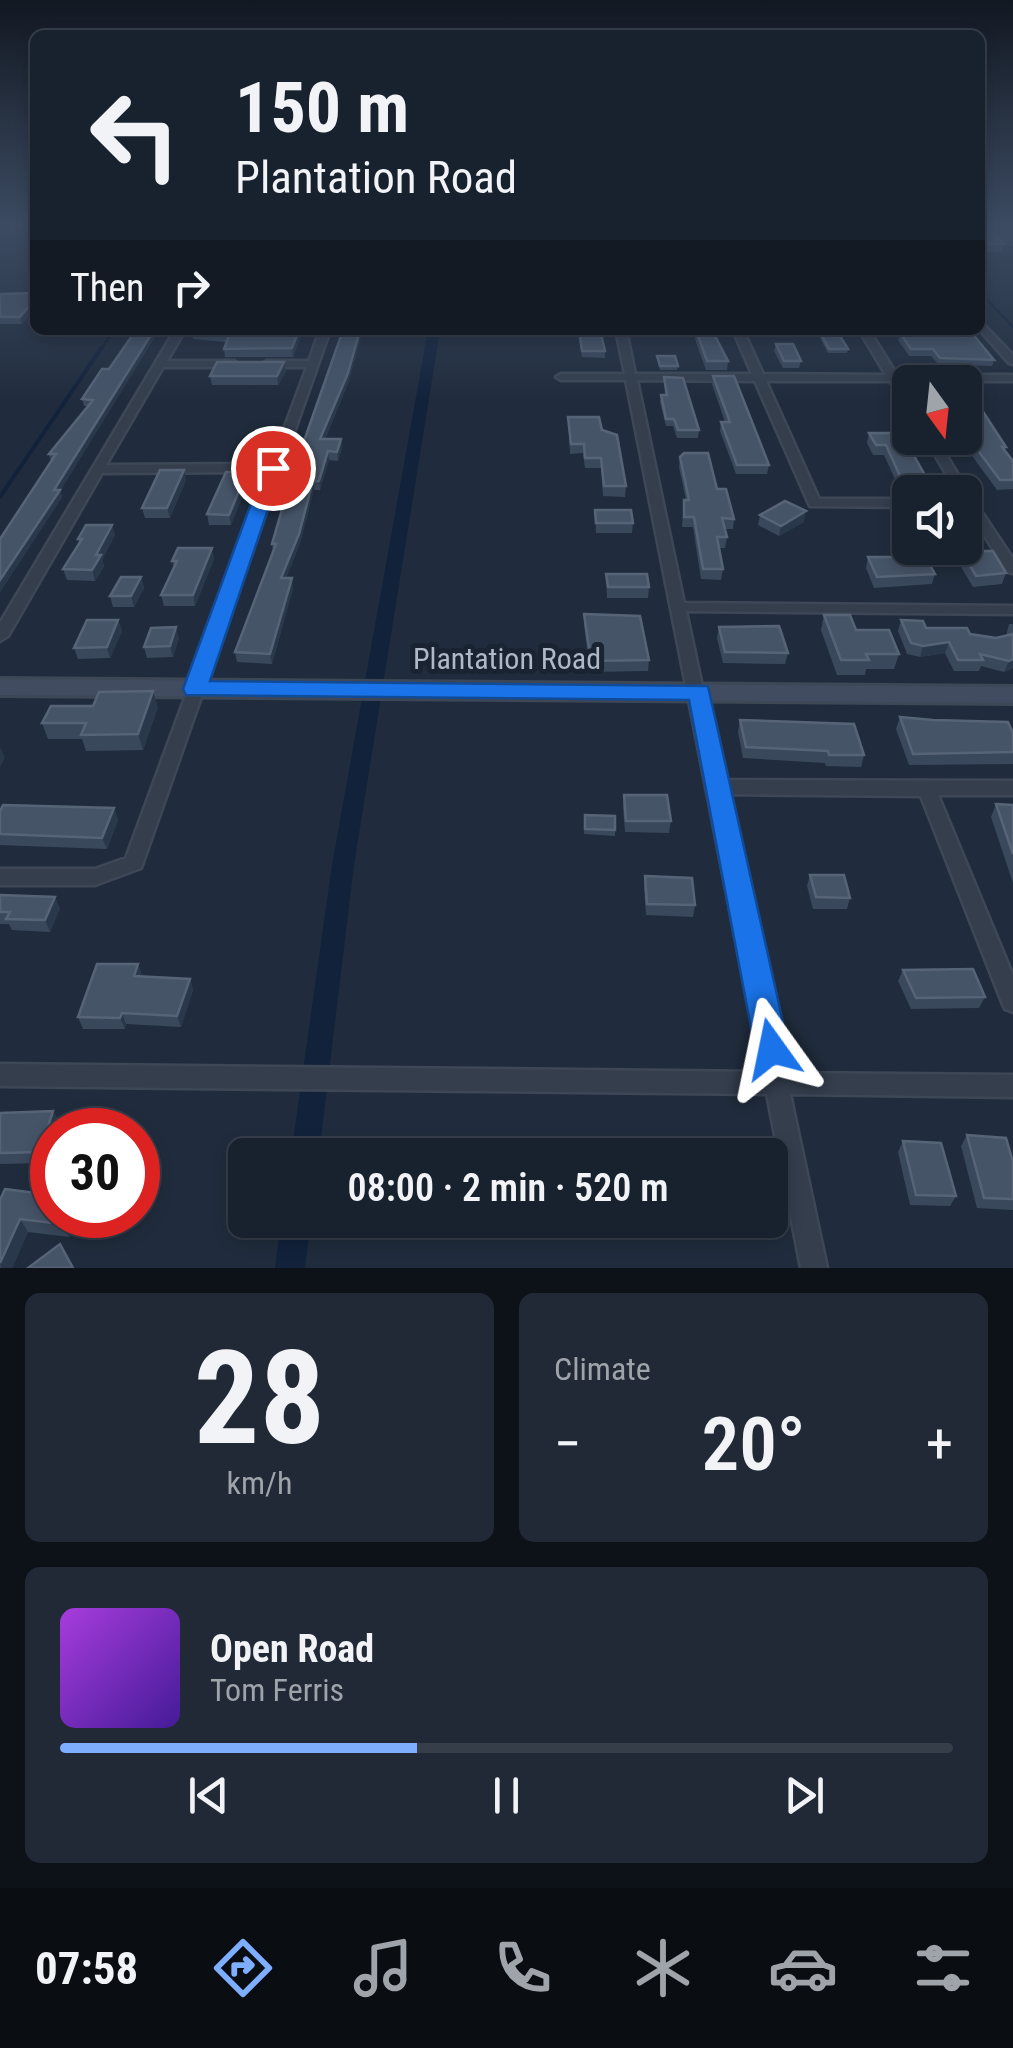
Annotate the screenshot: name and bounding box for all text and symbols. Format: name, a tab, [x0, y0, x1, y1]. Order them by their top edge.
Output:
text: 150 m	[235, 67, 409, 149]
icon: left	[70, 70, 200, 200]
text: Plantation Road	[235, 151, 517, 204]
icon: right	[164, 260, 219, 315]
text: Then	[70, 266, 144, 310]
north arrow	[892, 365, 982, 455]
map controls	[892, 365, 982, 565]
pin	[231, 426, 316, 511]
icon: arrive	[246, 441, 301, 496]
button: sound	[892, 475, 982, 565]
street label: Plantation Road	[413, 641, 601, 676]
position arrow	[720, 997, 824, 1101]
speed limit sign: 30	[30, 1108, 160, 1238]
text: 08:00 · 2 min · 520 m	[348, 1166, 668, 1210]
text: 28	[194, 1322, 325, 1475]
text: Climate	[554, 1350, 651, 1388]
text: 20°	[701, 1400, 806, 1488]
text: −	[554, 1412, 582, 1476]
text: +	[926, 1412, 953, 1476]
text: km/h	[227, 1464, 292, 1502]
text: Open Road	[210, 1627, 374, 1671]
text: Tom Ferris	[210, 1671, 344, 1709]
icon: previous	[181, 1768, 236, 1823]
icon: pause	[479, 1768, 534, 1823]
icon: next	[777, 1768, 832, 1823]
icon: directions	[208, 1933, 278, 2003]
icon: music	[348, 1933, 418, 2003]
icon: phone	[488, 1933, 558, 2003]
icon: climate	[628, 1933, 698, 2003]
icon: car	[768, 1933, 838, 2003]
icon: filters	[908, 1933, 978, 2003]
text: 07:58	[35, 1942, 138, 1995]

